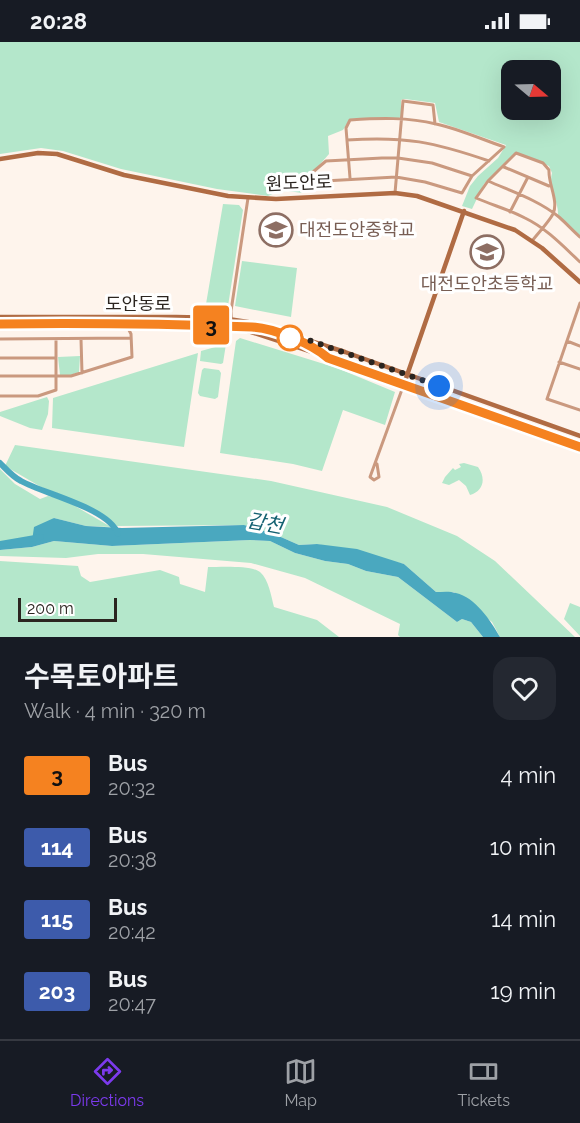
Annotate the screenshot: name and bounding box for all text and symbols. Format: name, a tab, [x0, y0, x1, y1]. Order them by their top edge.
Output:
text: 20:28	[30, 8, 87, 34]
north arrow	[501, 60, 561, 120]
map controls	[501, 60, 561, 120]
street label: 원도안로	[266, 171, 332, 194]
school or university icon: 대전도안중학교	[258, 212, 294, 248]
place label: 대전도안중학교	[299, 219, 415, 240]
school or university icon: 대전도안초등학교	[469, 234, 505, 270]
place label: 대전도안초등학교	[421, 273, 553, 294]
street label: 도안동로	[105, 293, 171, 314]
line badge: 3	[192, 306, 230, 344]
text: 3	[205, 313, 217, 338]
unlabelled marker	[277, 325, 303, 351]
your location	[424, 371, 454, 401]
water label: 갑천	[245, 508, 288, 538]
scale bar	[18, 595, 117, 622]
text: 200 m	[27, 599, 74, 618]
button: heart	[493, 657, 556, 720]
text: 수목토아파트	[24, 660, 179, 693]
text: Walk · 4 min · 320 m	[24, 699, 206, 723]
text: Bus	[108, 750, 147, 776]
text: 4 min	[501, 762, 556, 788]
text: 3	[51, 763, 63, 788]
text: 20:32	[108, 776, 156, 800]
text: Bus	[108, 822, 147, 848]
text: 10 min	[490, 834, 556, 860]
text: 114	[41, 835, 73, 860]
text: 20:38	[108, 848, 157, 872]
text: Bus	[108, 894, 147, 920]
text: 14 min	[491, 906, 556, 932]
text: 115	[41, 907, 73, 932]
text: 20:42	[108, 920, 156, 944]
text: Bus	[108, 966, 147, 992]
text: 19 min	[490, 978, 556, 1004]
text: 203	[39, 979, 75, 1004]
text: 20:47	[108, 992, 156, 1016]
tab: Directions	[70, 1055, 144, 1110]
tab: Map	[284, 1055, 317, 1110]
tab: Tickets	[457, 1055, 510, 1110]

